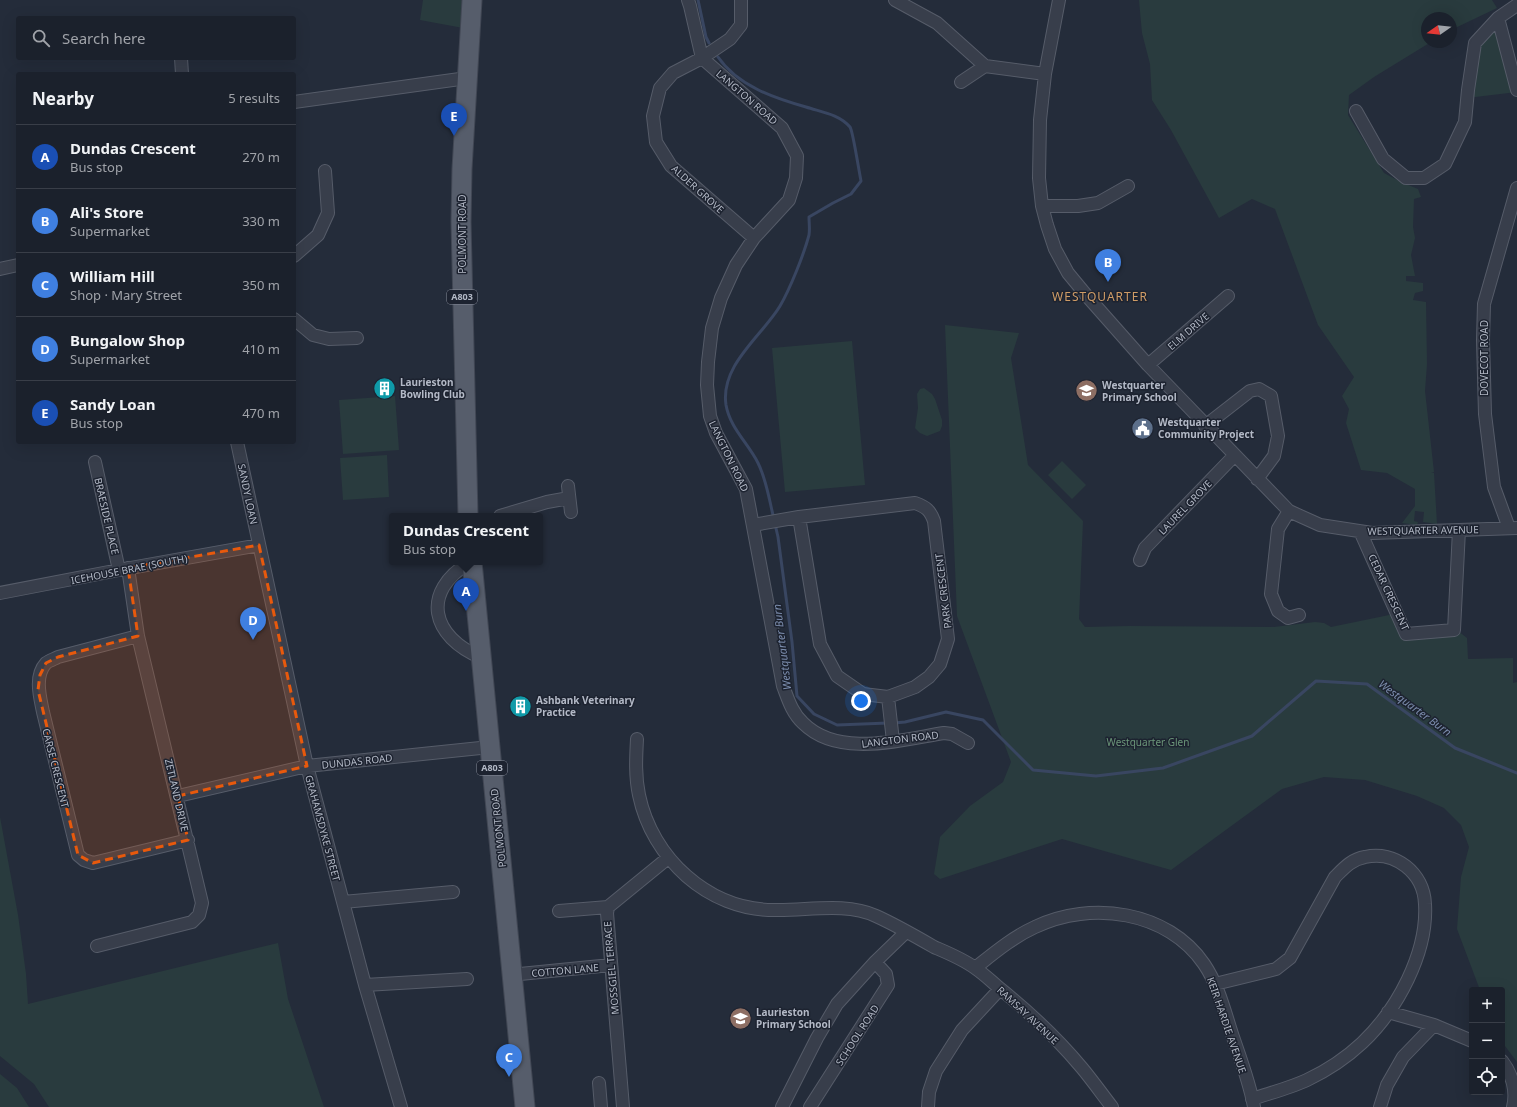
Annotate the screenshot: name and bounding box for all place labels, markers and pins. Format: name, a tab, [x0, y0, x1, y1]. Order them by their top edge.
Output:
pin: E	[441, 103, 467, 136]
pin: B	[1095, 249, 1121, 282]
building icon: Laurieston Bowling Club	[372, 375, 398, 401]
place label: Laurieston Bowling Club	[400, 375, 465, 401]
school or university icon: Westquarter Primary School	[1074, 378, 1100, 404]
place label: Westquarter Primary School	[1102, 378, 1177, 404]
public building icon: Westquarter Community Project	[1129, 415, 1155, 441]
place label: Westquarter Community Project	[1158, 415, 1255, 441]
pin: A	[453, 578, 479, 611]
pin: D	[240, 607, 266, 640]
building icon: Ashbank Veterinary Practice	[508, 693, 534, 719]
place label: Ashbank Veterinary Practice	[536, 693, 635, 719]
school or university icon: Laurieston Primary School	[728, 1005, 754, 1031]
place label: Laurieston Primary School	[756, 1005, 831, 1031]
pin: C	[496, 1044, 522, 1077]

